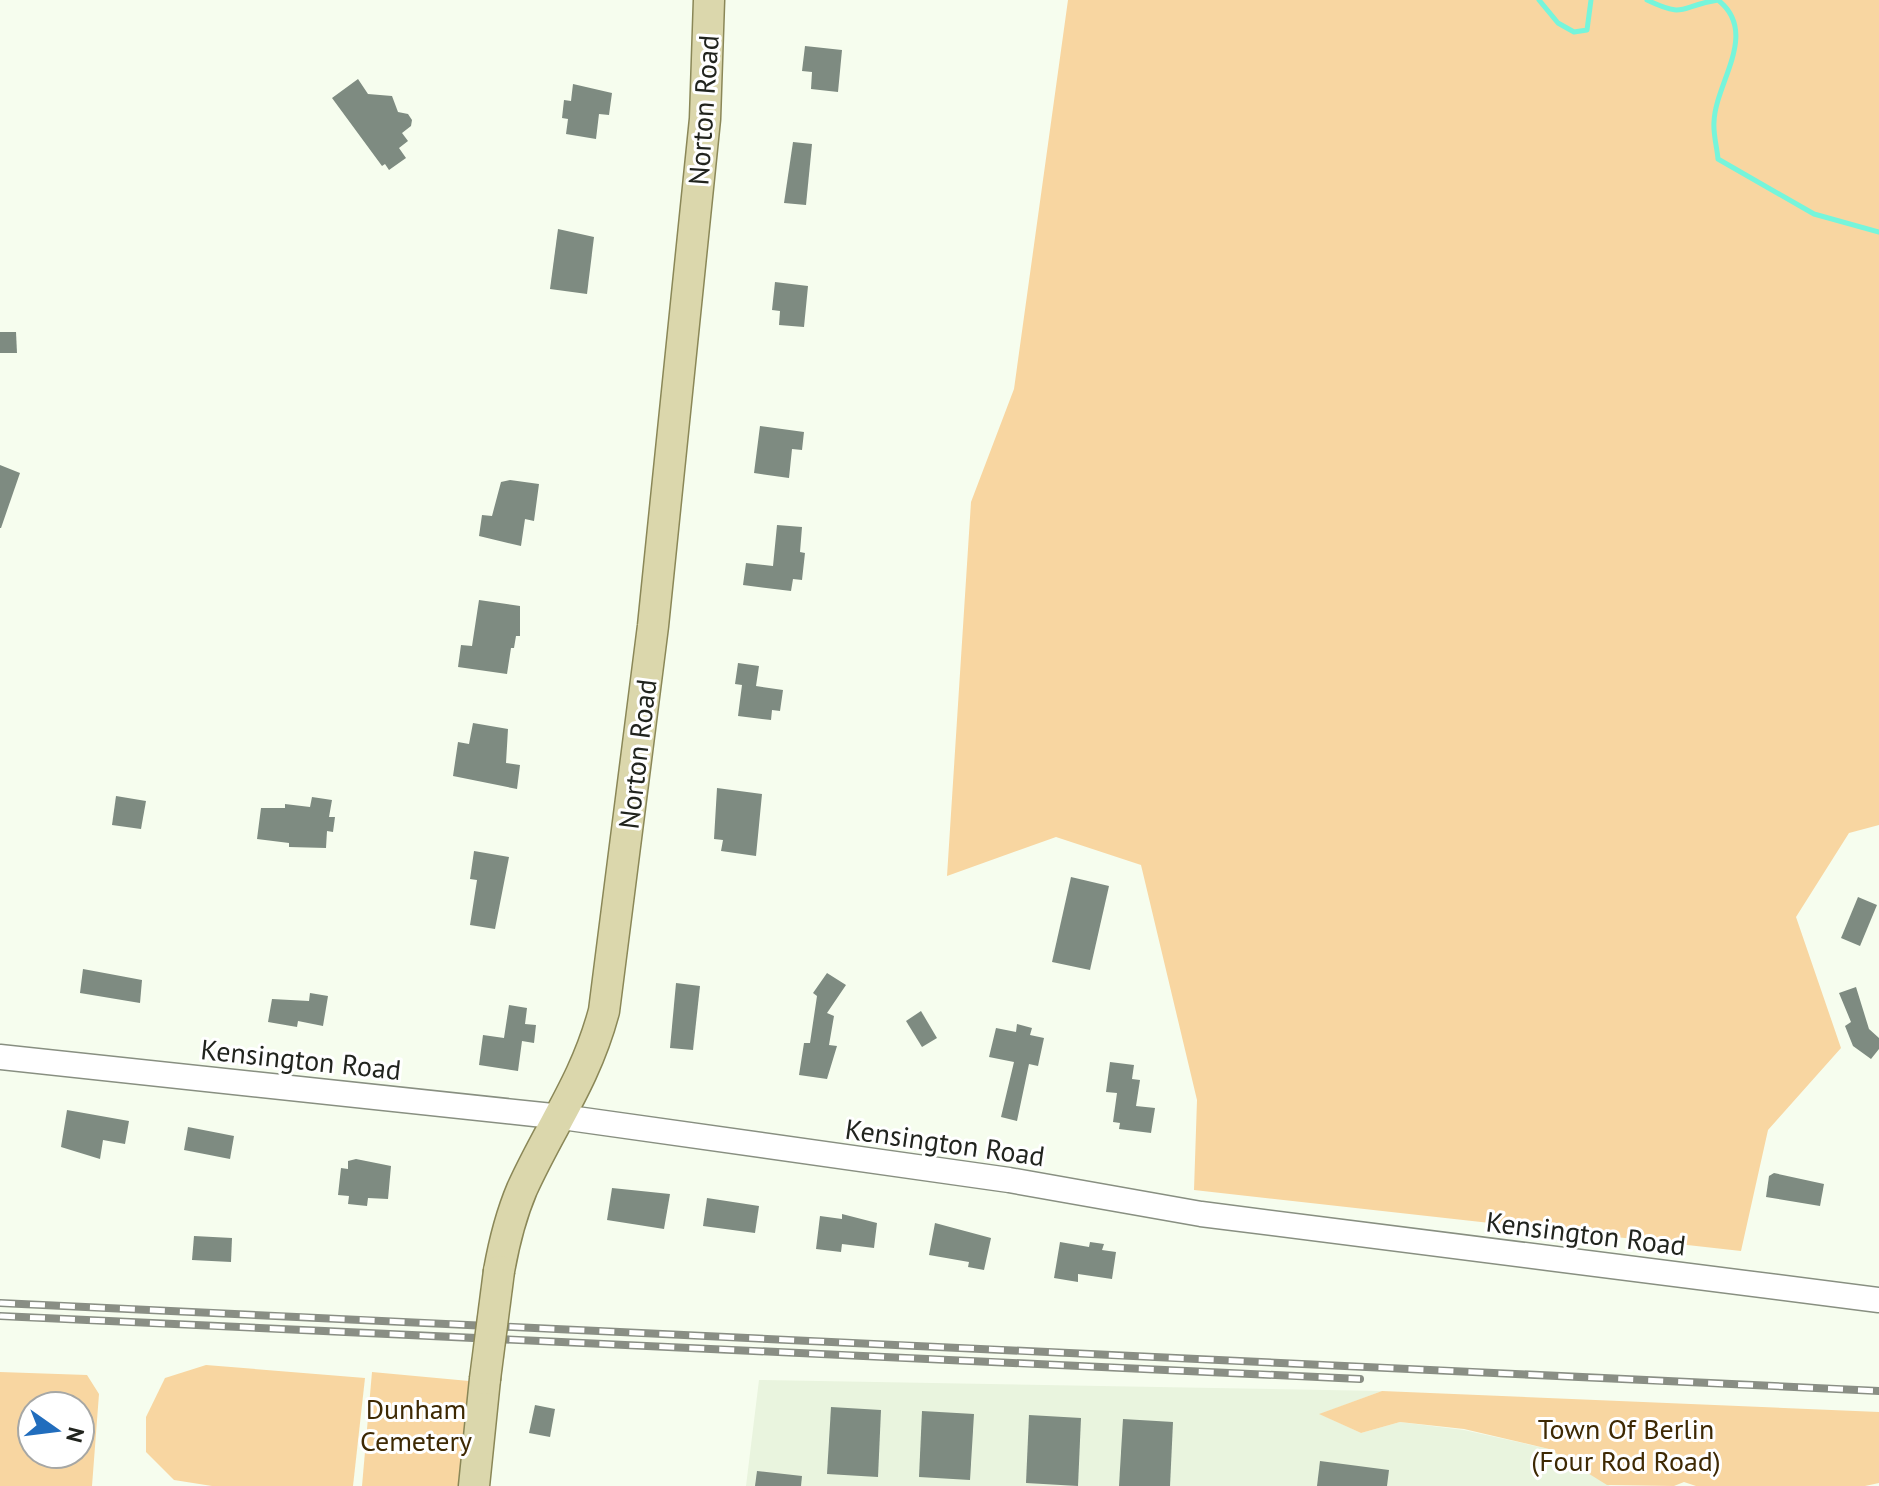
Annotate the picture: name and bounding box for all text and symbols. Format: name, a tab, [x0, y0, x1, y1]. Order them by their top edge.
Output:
street label: Norton Road	[679, 34, 727, 186]
street label: Norton Road	[609, 677, 665, 831]
street label: Kensington Road	[199, 1030, 403, 1088]
street label: Kensington Road	[843, 1110, 1047, 1174]
street label: Kensington Road	[1484, 1202, 1688, 1264]
north arrow	[16, 1390, 96, 1470]
park label: Dunham Cemetery	[360, 1390, 472, 1459]
park label: Town Of Berlin (Four Rod Road)	[1531, 1410, 1721, 1479]
text: N	[60, 1424, 91, 1445]

